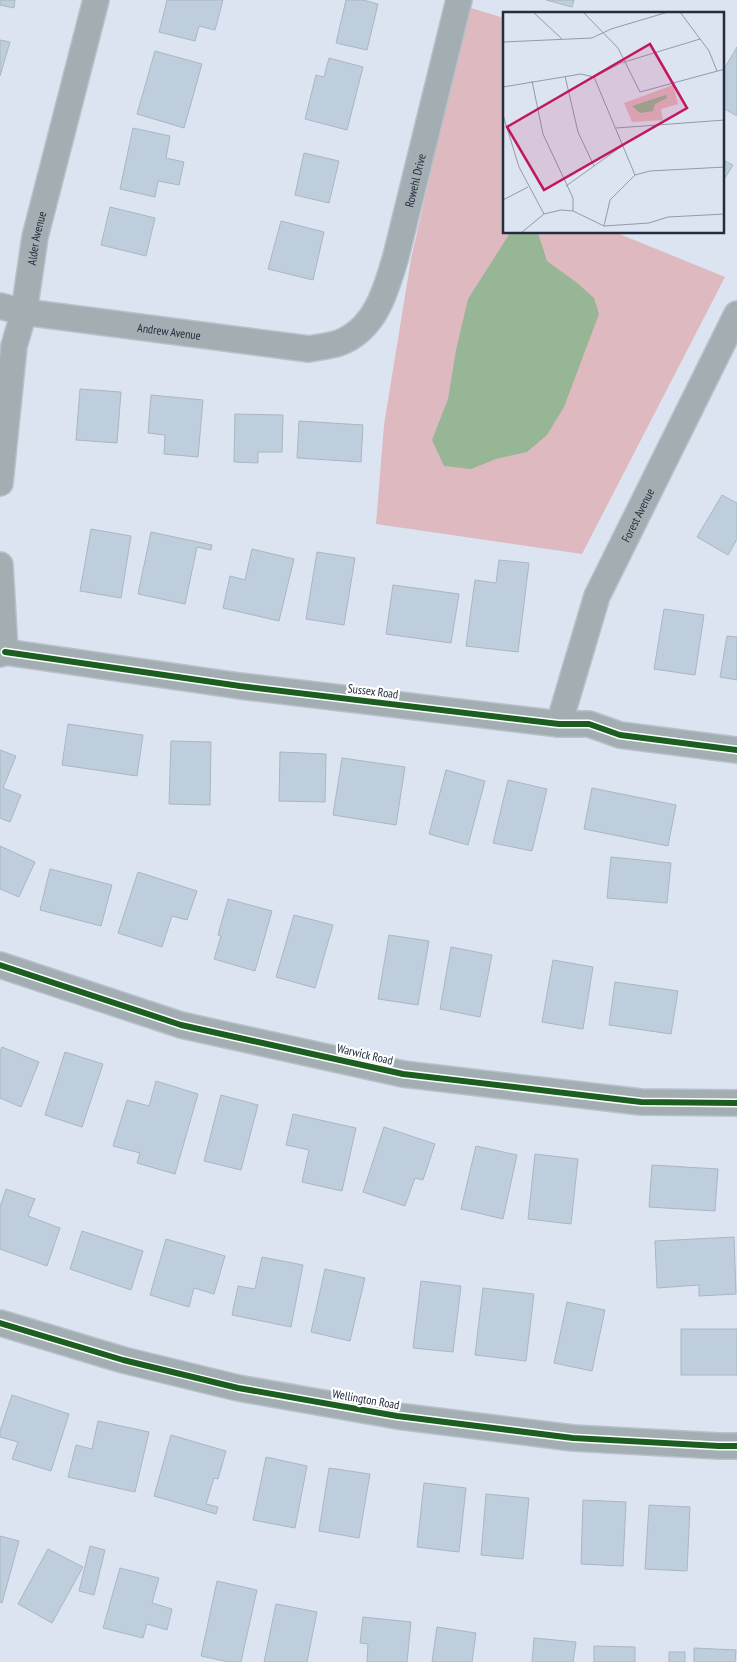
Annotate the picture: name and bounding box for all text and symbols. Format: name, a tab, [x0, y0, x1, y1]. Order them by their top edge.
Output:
inset map	[503, 12, 724, 234]
street label: Rowehl Drive	[401, 152, 428, 209]
street label: Alder Avenue	[23, 210, 49, 266]
street label: Andrew Avenue	[136, 319, 202, 342]
street label: Forest Avenue	[618, 485, 657, 544]
street label: Sussex Road	[347, 680, 399, 702]
street label: Warwick Road	[335, 1040, 395, 1068]
street label: Wellington Road	[331, 1386, 401, 1412]

